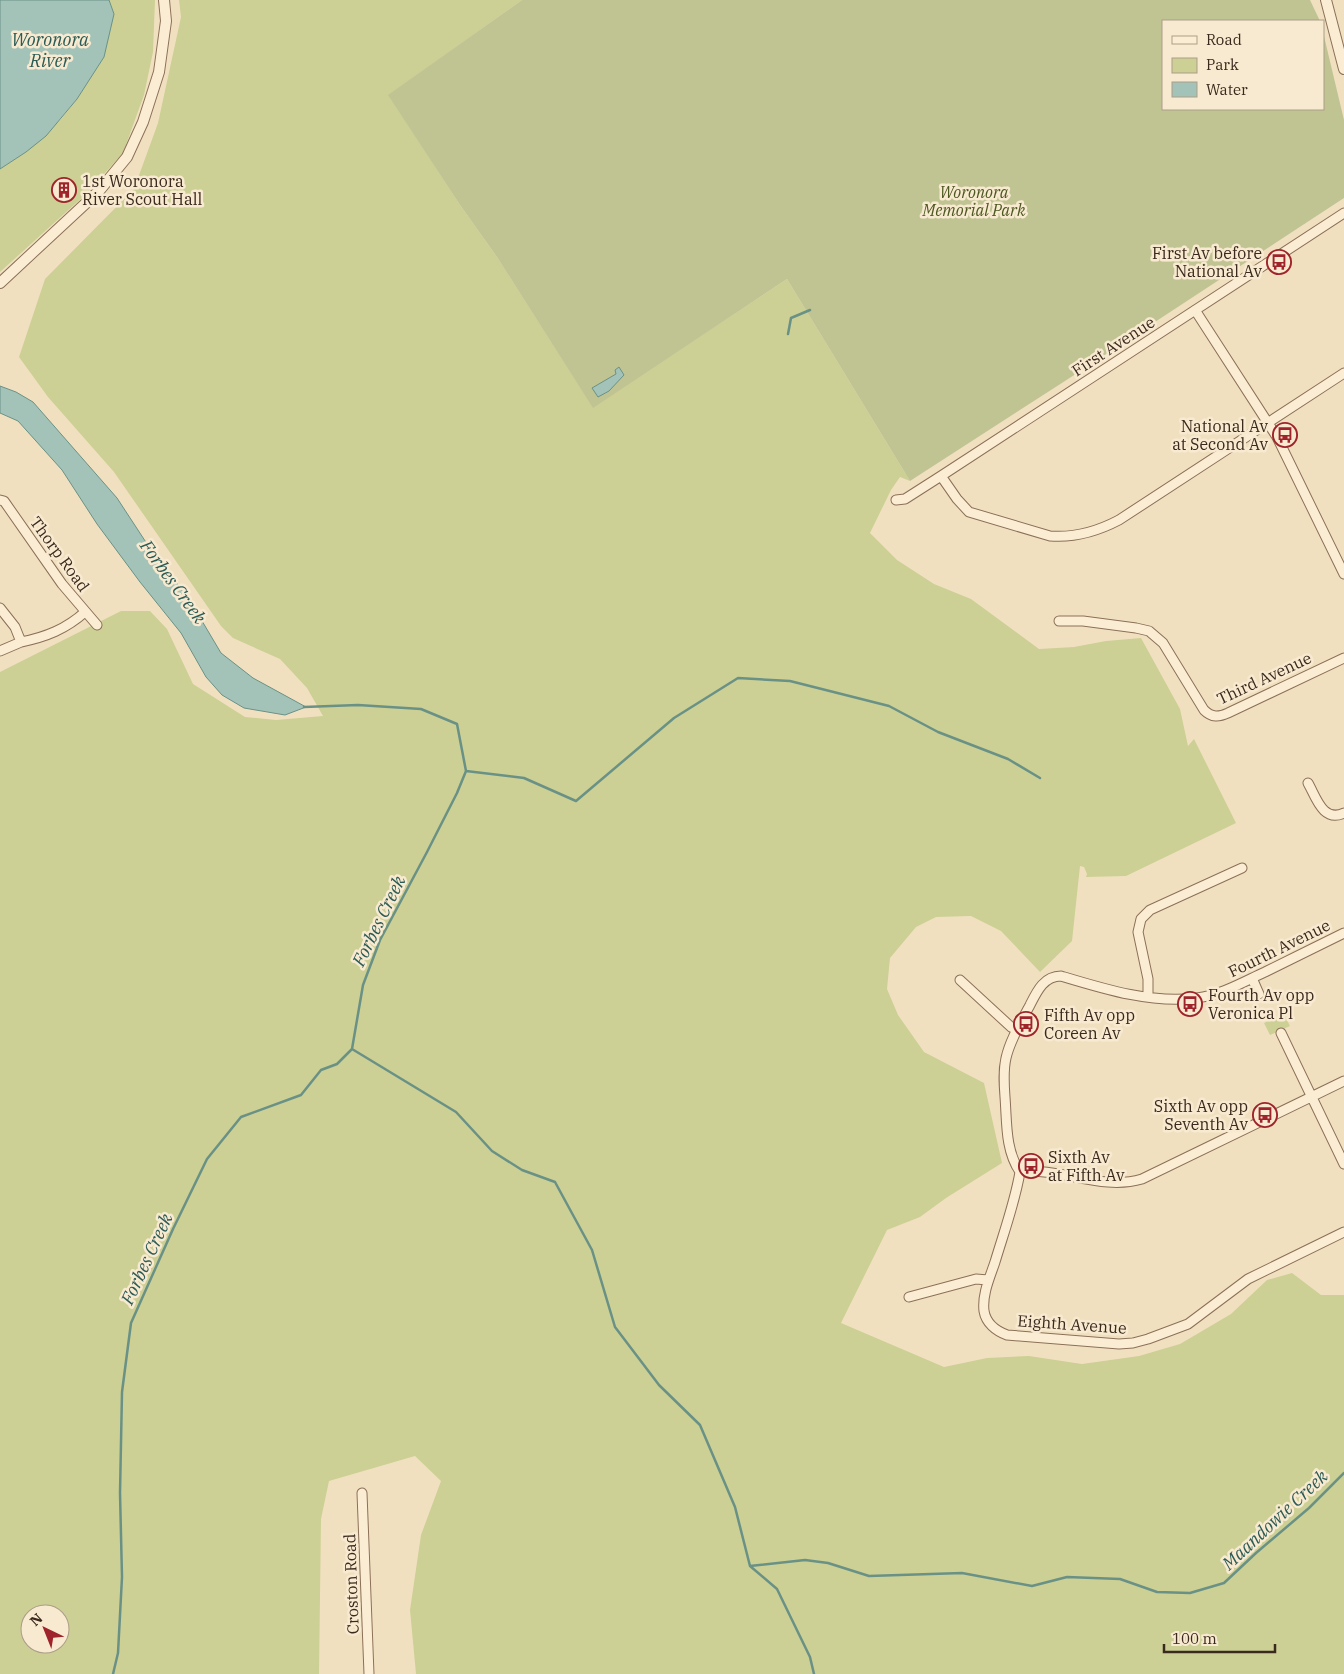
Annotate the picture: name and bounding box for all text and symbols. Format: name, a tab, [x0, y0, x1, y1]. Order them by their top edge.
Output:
legend	[1162, 20, 1324, 110]
water label: Woronora River	[11, 28, 89, 72]
text: Road	[1206, 30, 1242, 49]
text: Park	[1206, 55, 1239, 74]
text: Water	[1206, 80, 1248, 99]
place label: 1st Woronora River Scout Hall	[82, 171, 202, 209]
building icon: 1st Woronora River Scout Hall	[51, 177, 77, 203]
park label: Woronora Memorial Park	[921, 182, 1026, 220]
place label: First Av before National Av	[1152, 243, 1262, 281]
bus stop icon: First Av before National Av	[1266, 249, 1292, 275]
street label: First Avenue	[1068, 312, 1158, 380]
place label: National Av at Second Av	[1172, 416, 1268, 454]
bus stop icon: National Av at Second Av	[1272, 422, 1298, 448]
street label: Thorp Road	[26, 512, 94, 596]
water label: Forbes Creek	[135, 534, 212, 628]
street label: Third Avenue	[1213, 647, 1315, 709]
water label: Forbes Creek	[346, 871, 411, 971]
street label: Fourth Avenue	[1225, 915, 1333, 981]
place label: Fourth Av opp Veronica Pl	[1208, 985, 1315, 1023]
bus stop icon: Fourth Av opp Veronica Pl	[1177, 991, 1203, 1017]
place label: Fifth Av opp Coreen Av	[1044, 1005, 1135, 1043]
bus stop icon: Fifth Av opp Coreen Av	[1013, 1011, 1039, 1037]
place label: Sixth Av opp Seventh Av	[1154, 1096, 1248, 1134]
bus stop icon: Sixth Av opp Seventh Av	[1252, 1102, 1278, 1128]
place label: Sixth Av at Fifth Av	[1048, 1147, 1125, 1185]
bus stop icon: Sixth Av at Fifth Av	[1018, 1153, 1044, 1179]
water label: Forbes Creek	[115, 1209, 178, 1309]
street label: Eighth Avenue	[1017, 1310, 1127, 1338]
water label: Maandowie Creek	[1216, 1464, 1333, 1575]
street label: Croston Road	[339, 1533, 363, 1635]
north arrow	[20, 1604, 70, 1654]
text: N	[26, 1609, 46, 1630]
scale bar	[1164, 1622, 1275, 1654]
text: 100 m	[1172, 1629, 1217, 1648]

